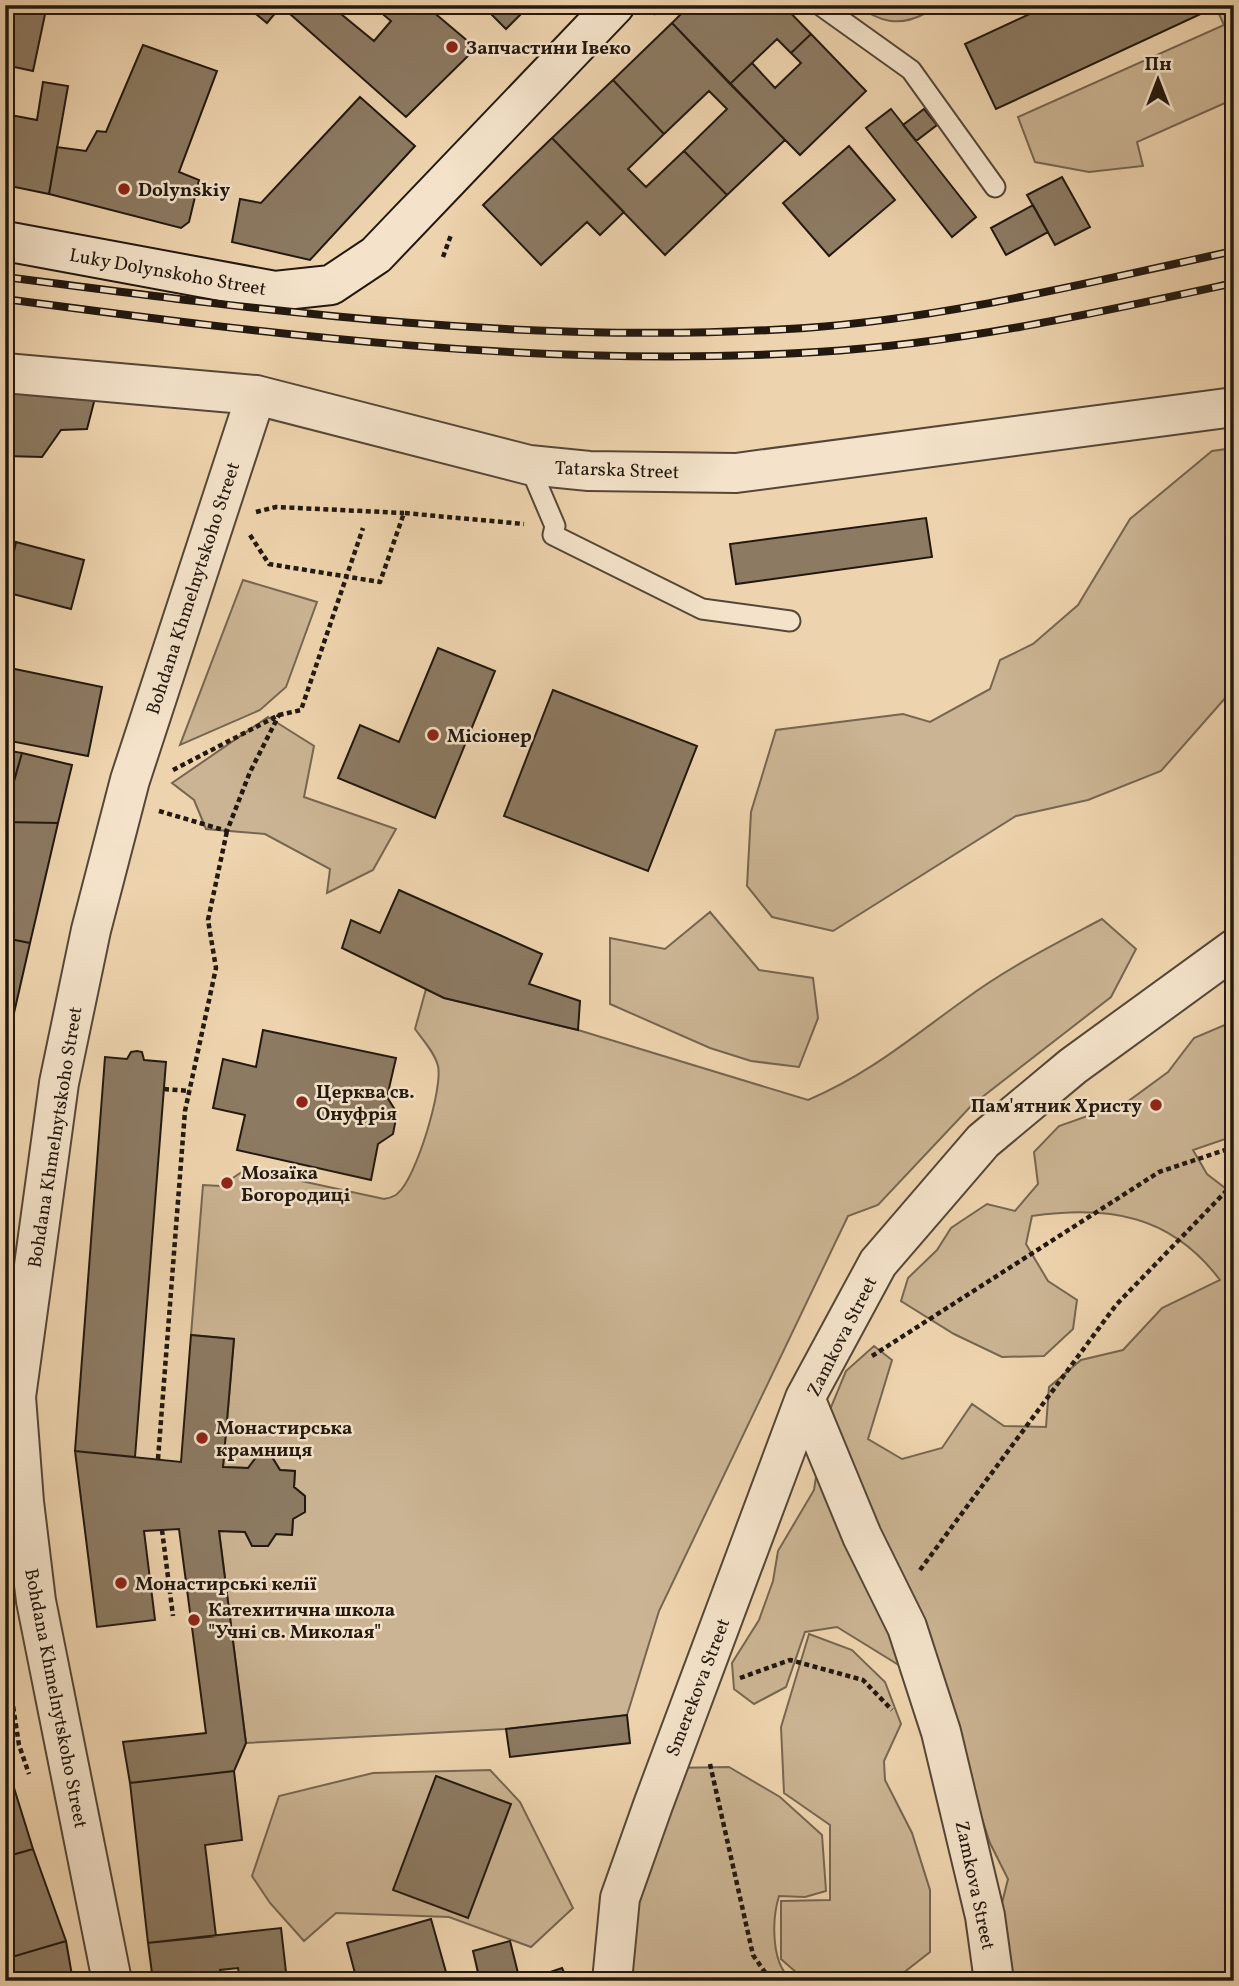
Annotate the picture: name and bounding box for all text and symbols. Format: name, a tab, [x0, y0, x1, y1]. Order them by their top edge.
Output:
place label: Запчастини Івеко	[466, 36, 631, 62]
marker: Запчастини Івеко	[444, 39, 460, 55]
north arrow	[1124, 46, 1194, 116]
text: Пн	[1145, 52, 1171, 78]
place label: Dolynskiy	[138, 178, 230, 204]
marker: Dolynskiy	[116, 181, 132, 197]
street label: Luky Dolynskoho Street	[67, 243, 268, 303]
street label: Tatarska Street	[554, 456, 680, 486]
street label: Bohdana Khmelnytskoho Street	[141, 459, 247, 718]
place label: Місіонер	[447, 724, 532, 750]
marker: Місіонер	[425, 727, 441, 743]
street label: Bohdana Khmelnytskoho Street	[22, 1004, 90, 1270]
place label: Церква св. Онуфрія	[316, 1080, 415, 1128]
marker: Церква св. Онуфрія	[294, 1094, 310, 1110]
place label: Пам'ятник Христу	[971, 1094, 1142, 1120]
marker: Пам'ятник Христу	[1148, 1097, 1164, 1113]
place label: Мозаїка Богородиці	[241, 1161, 351, 1209]
marker: Мозаїка Богородиці	[219, 1175, 235, 1191]
street label: Zamkova Street	[801, 1272, 884, 1401]
place label: Монастирська крамниця	[216, 1416, 352, 1464]
marker: Монастирська крамниця	[194, 1430, 210, 1446]
street label: Bohdana Khmelnytskoho Street	[17, 1566, 93, 1831]
place label: Монастирські келії	[135, 1572, 317, 1598]
marker: Монастирські келії	[113, 1575, 129, 1591]
place label: Катехитична школа "Учні св. Миколая"	[208, 1598, 395, 1646]
marker: Катехитична школа "Учні св. Миколая"	[186, 1612, 202, 1628]
street label: Smerekova Street	[661, 1614, 737, 1761]
street label: Zamkova Street	[948, 1818, 1000, 1953]

